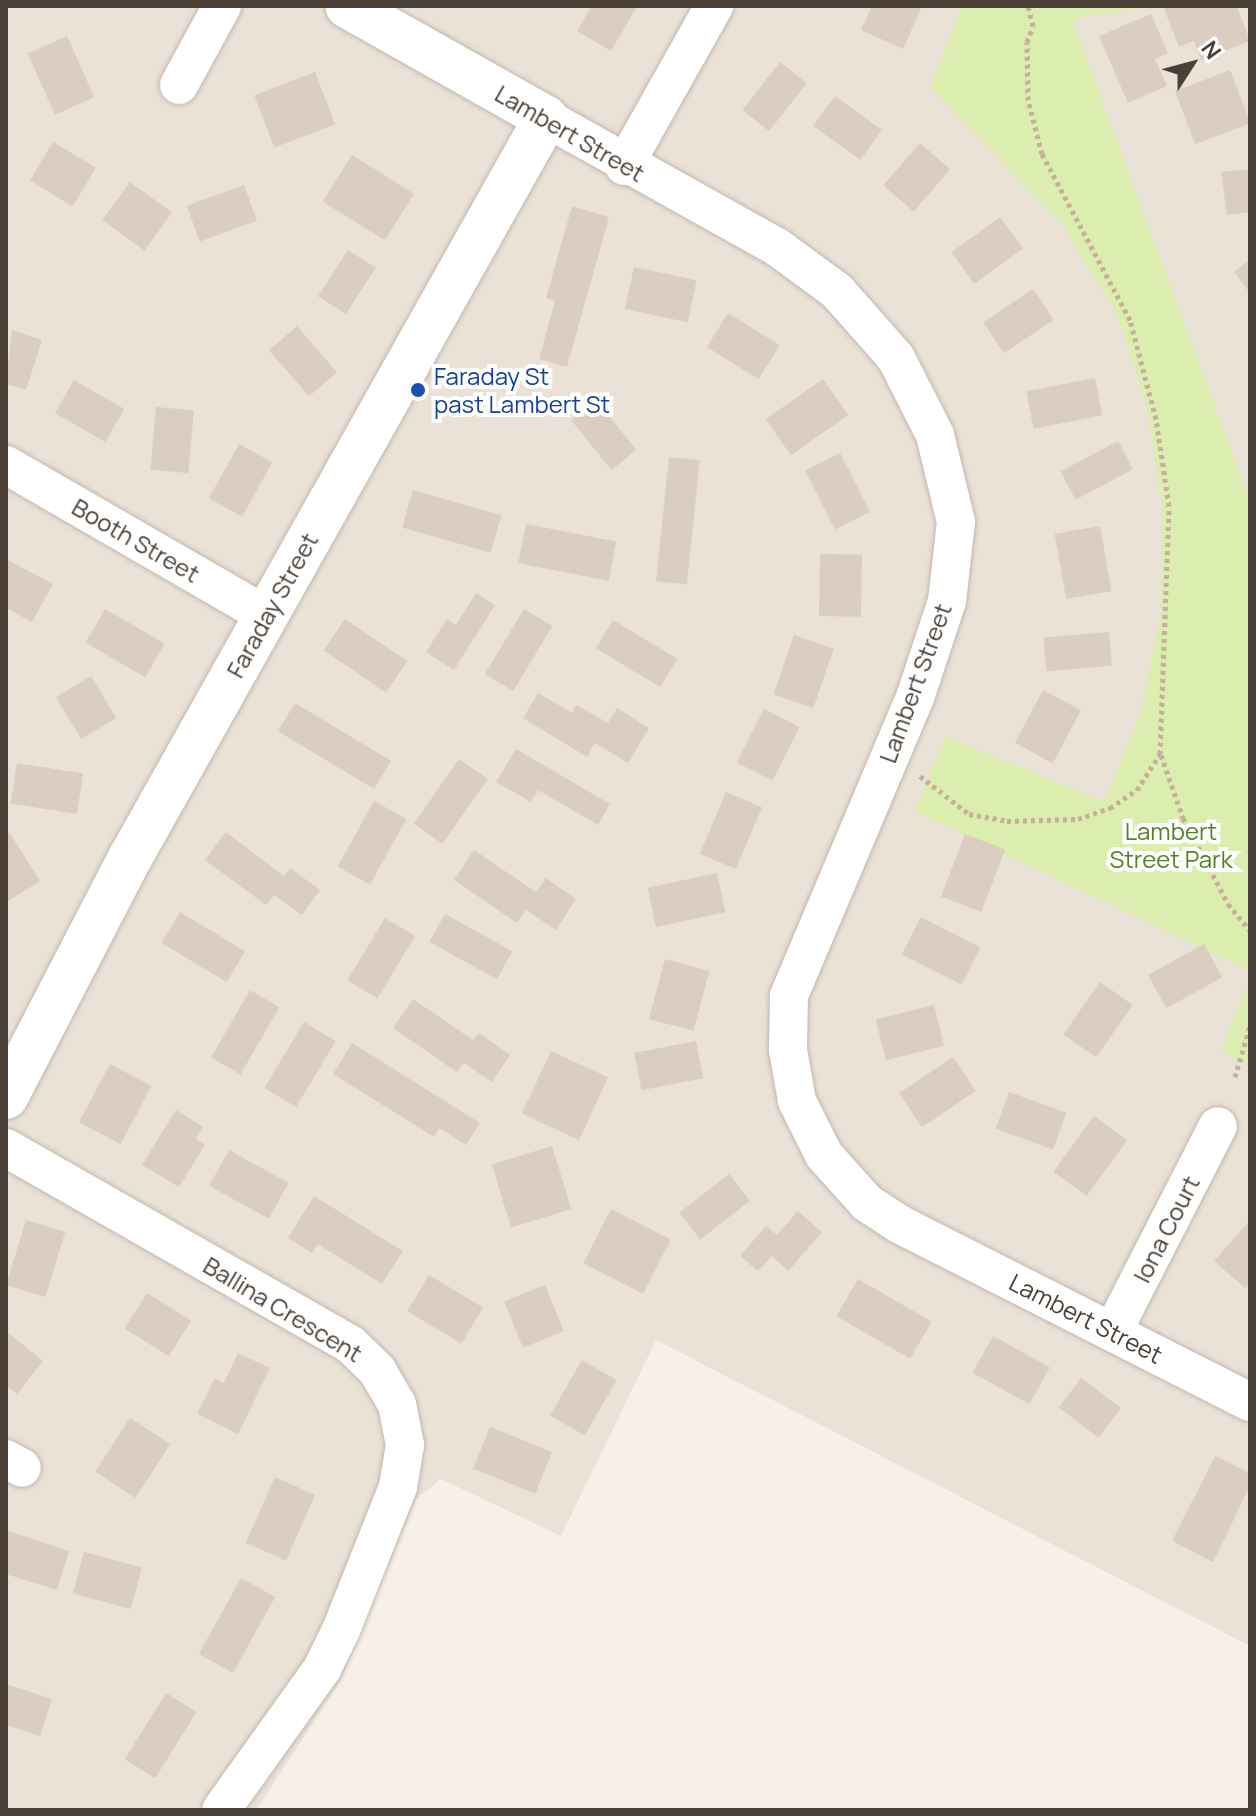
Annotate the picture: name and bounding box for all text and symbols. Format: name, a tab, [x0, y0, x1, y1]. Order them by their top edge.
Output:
north arrow	[1152, 24, 1232, 104]
text: N	[1195, 35, 1228, 65]
street label: Lambert Street	[490, 79, 650, 187]
place label: Faraday St past Lambert St	[434, 362, 610, 418]
marker: Faraday St past Lambert St	[409, 381, 427, 399]
street label: Booth Street	[67, 492, 205, 588]
street label: Faraday Street	[220, 528, 324, 682]
street label: Lambert Street	[873, 599, 957, 767]
park label: Lambert Street Park	[1109, 817, 1233, 873]
street label: Iona Court	[1127, 1171, 1205, 1287]
street label: Ballina Crescent	[198, 1250, 368, 1368]
street label: Lambert Street	[1005, 1267, 1167, 1369]

